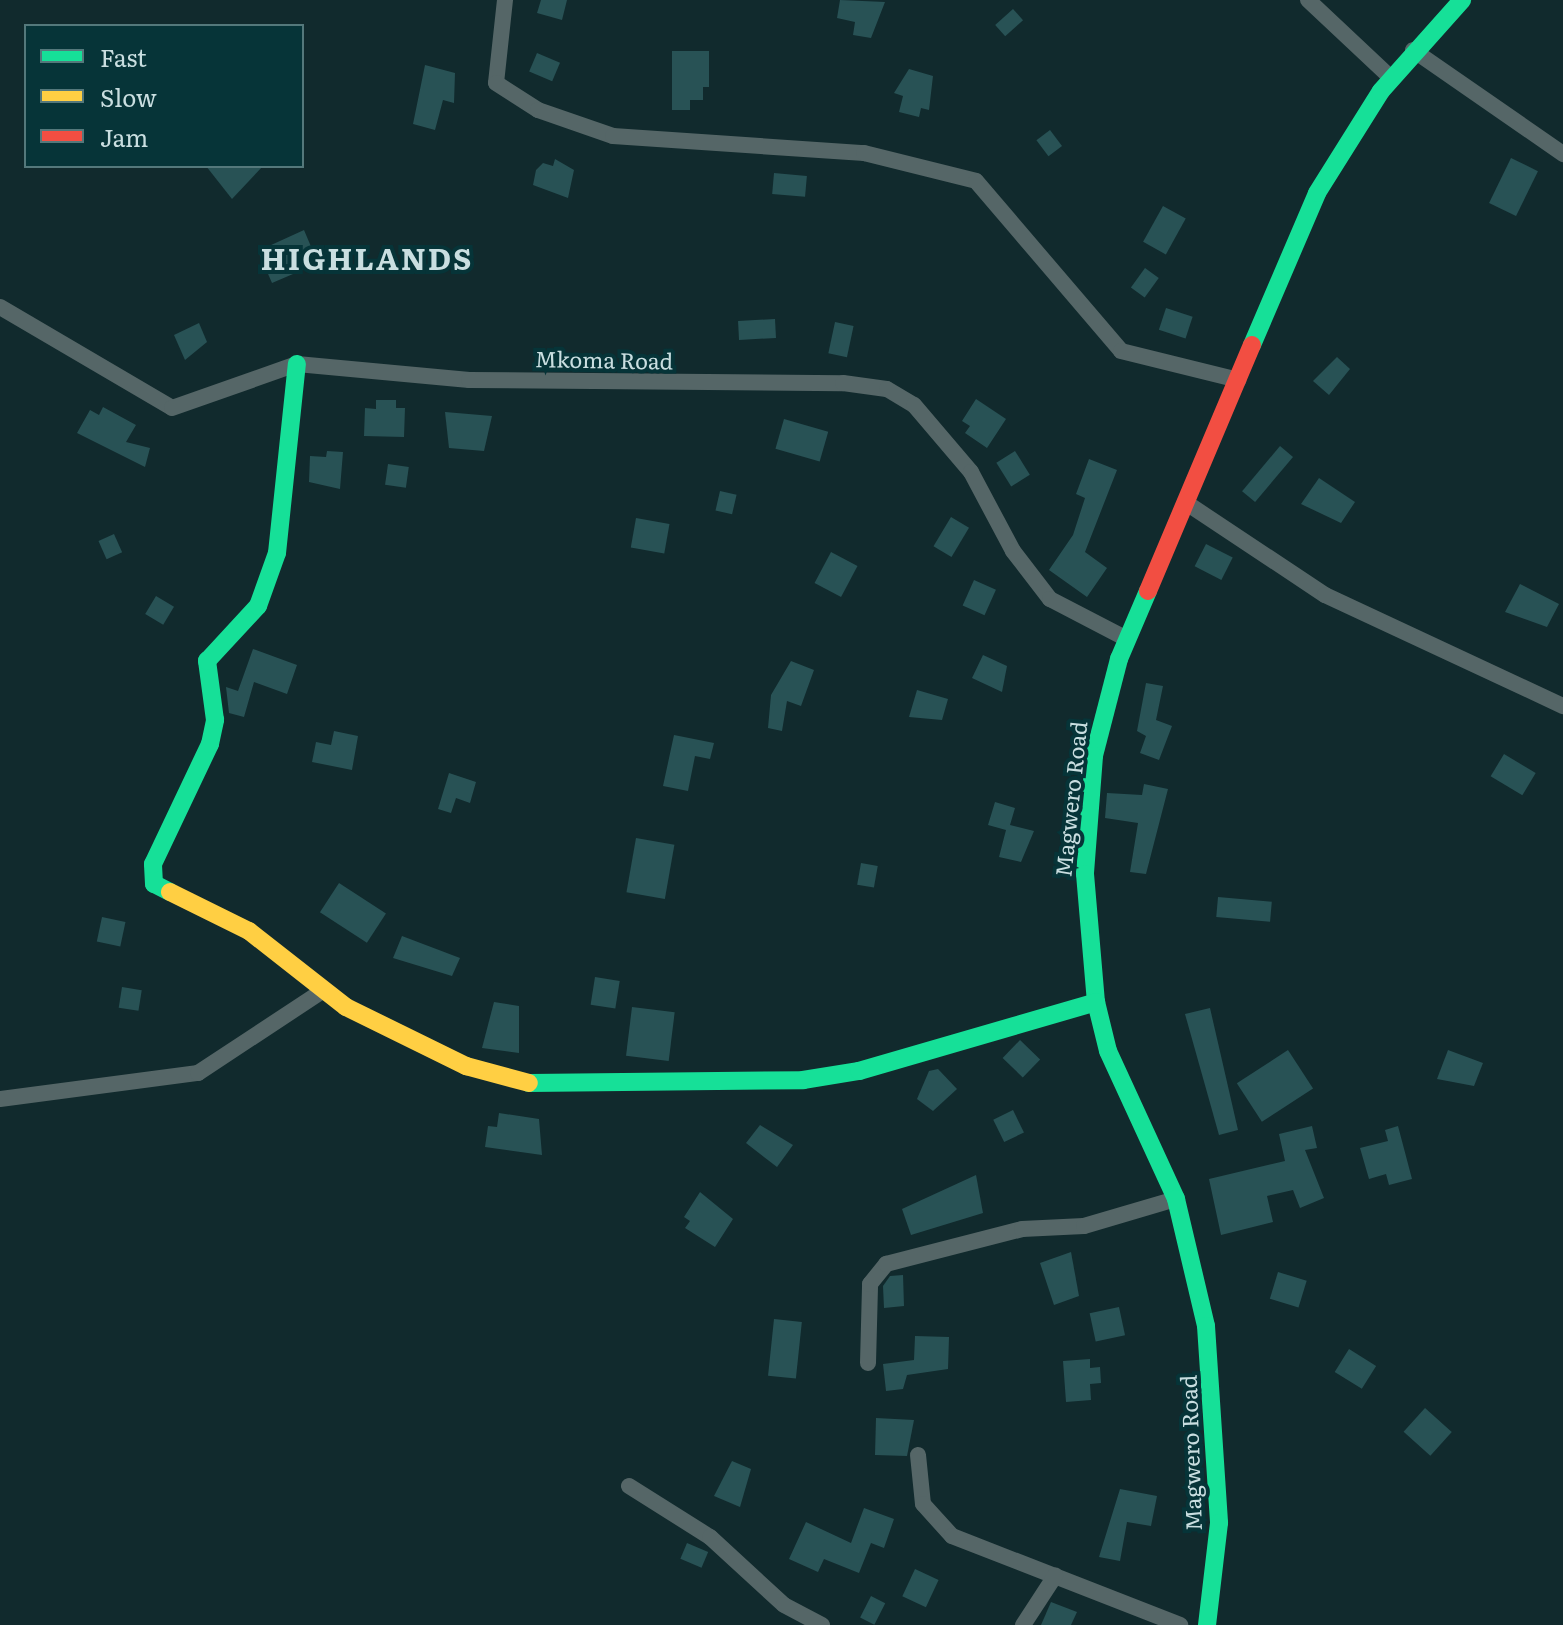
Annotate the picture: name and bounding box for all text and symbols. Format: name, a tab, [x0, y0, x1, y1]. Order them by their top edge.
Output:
legend	[24, 24, 304, 168]
text: Fast	[100, 39, 147, 74]
text: Slow	[100, 79, 157, 114]
text: Jam	[100, 119, 148, 154]
district label: HIGHLANDS	[261, 239, 473, 275]
street label: Mkoma Road	[535, 345, 673, 373]
street label: Magwero Road	[1049, 720, 1091, 878]
street label: Magwero Road	[1174, 1374, 1206, 1532]

